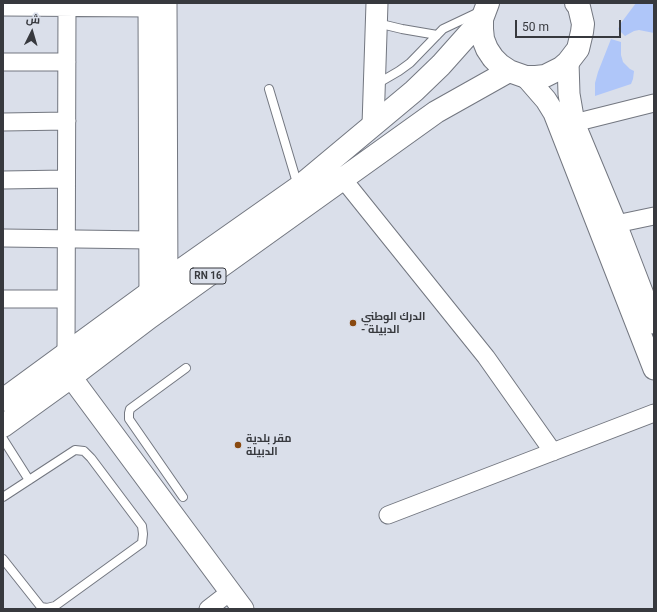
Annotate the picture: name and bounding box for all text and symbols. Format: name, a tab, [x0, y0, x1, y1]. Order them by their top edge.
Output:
north arrow	[12, 12, 52, 52]
text: ش	[25, 12, 41, 27]
scale bar	[517, 12, 623, 38]
text: 50 m	[522, 20, 549, 34]
road number: RN 16	[190, 268, 226, 284]
place label: الدرك الوطني - الدبيلة	[361, 310, 425, 336]
marker: الدرك الوطني - الدبيلة	[348, 318, 358, 328]
place label: مقر بلدية الدبيلة	[246, 432, 291, 458]
marker: مقر بلدية الدبيلة	[233, 440, 243, 450]

